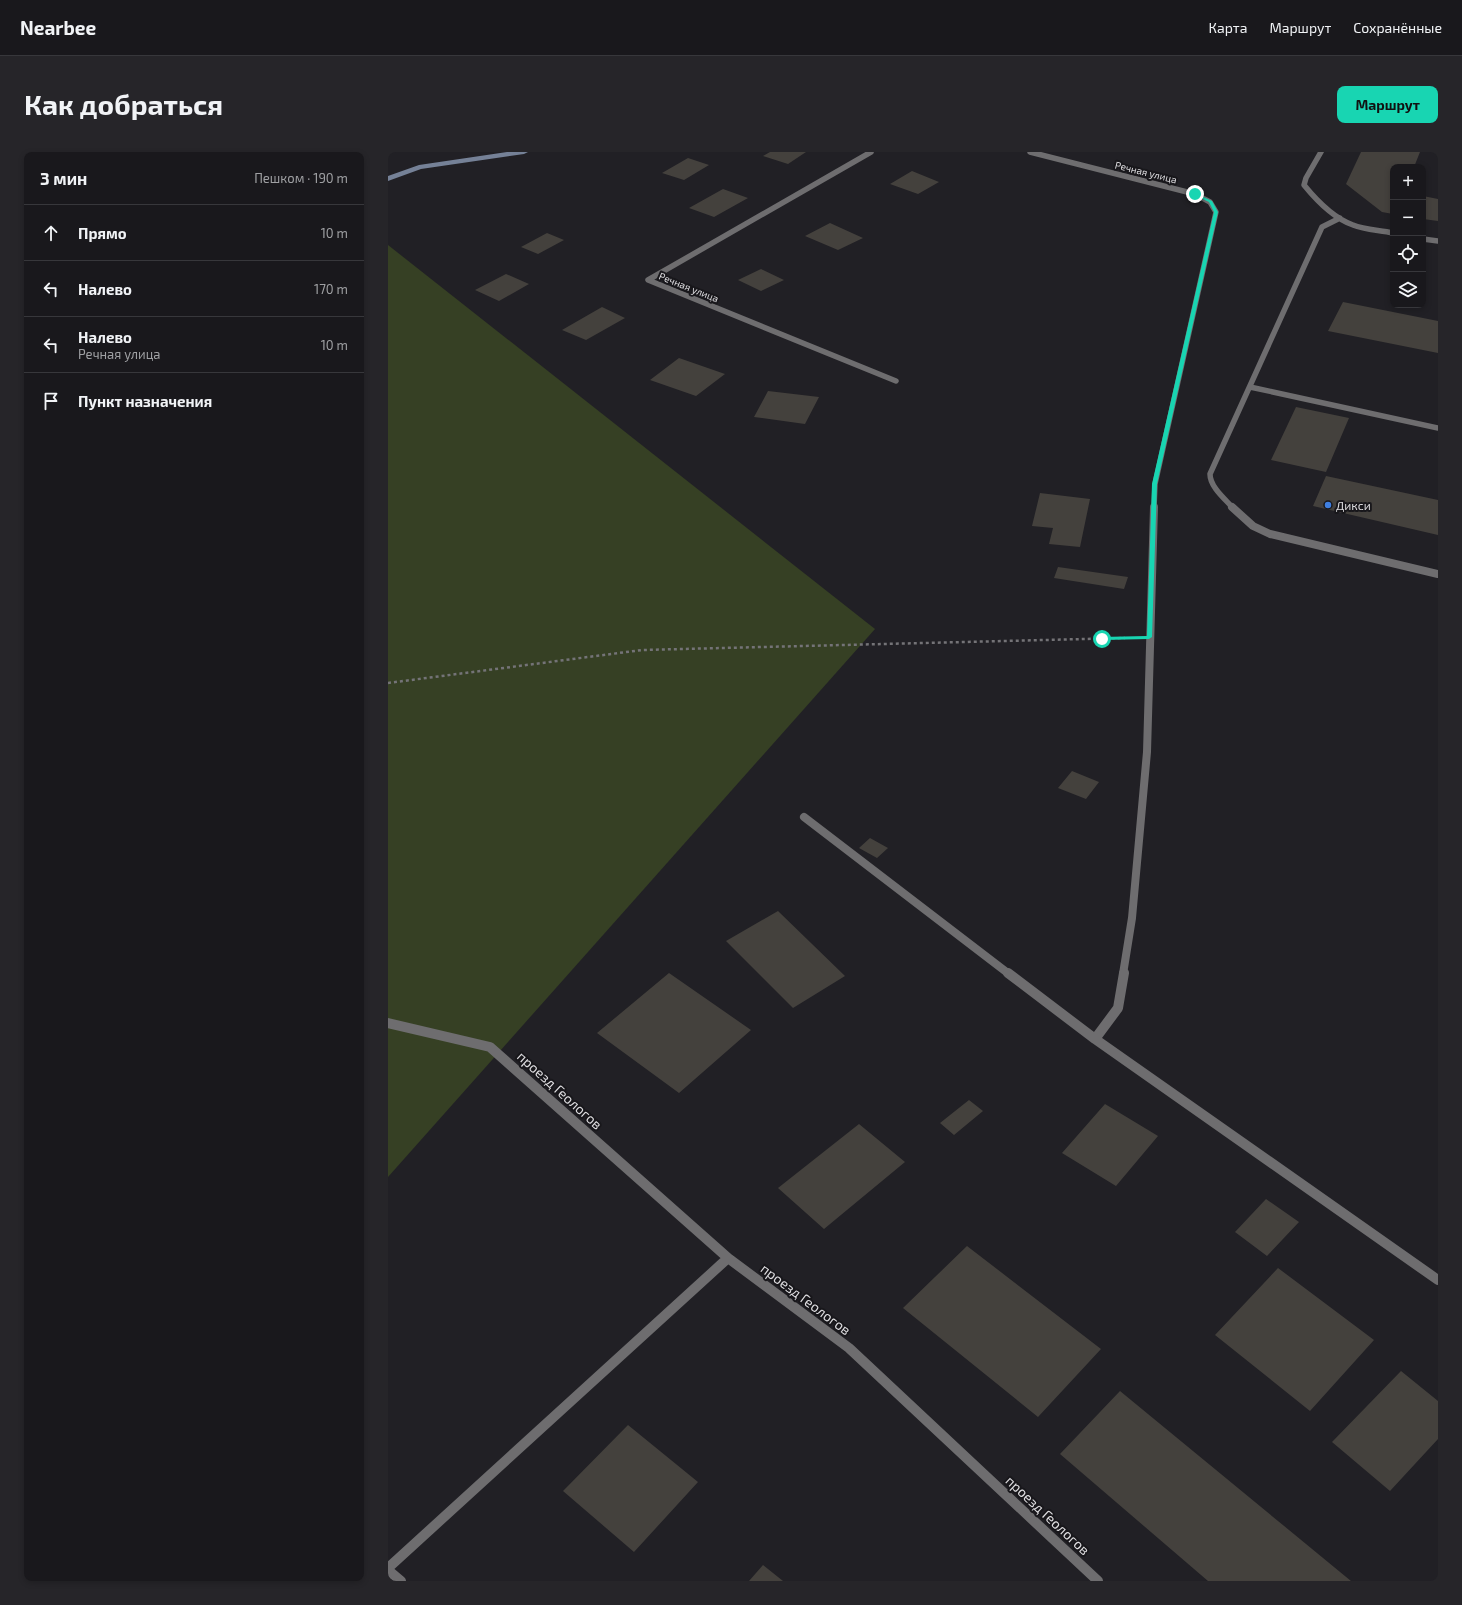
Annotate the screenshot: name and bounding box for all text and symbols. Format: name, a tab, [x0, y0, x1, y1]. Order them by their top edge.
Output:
text: Nearbee	[20, 16, 96, 39]
text: Карта	[1209, 19, 1247, 36]
text: Маршрут	[1269, 19, 1331, 36]
text: Сохранённые	[1353, 19, 1442, 36]
button: Маршрут	[1337, 86, 1438, 123]
text: Как добраться	[24, 87, 223, 121]
street label: Речная улица	[1113, 158, 1178, 186]
map controls	[1390, 164, 1426, 308]
button: +	[1390, 164, 1426, 200]
text: 3 мин	[40, 168, 87, 188]
text: Пешком · 190 m	[254, 170, 348, 186]
route end	[1186, 185, 1204, 203]
button: −	[1390, 200, 1426, 236]
icon: ahead	[40, 222, 62, 244]
text: Прямо	[78, 224, 127, 242]
text: 10 m	[321, 225, 348, 241]
button: locate	[1390, 236, 1426, 272]
street label: Речная улица	[657, 270, 721, 305]
button: layers	[1390, 272, 1426, 308]
icon: left	[40, 278, 62, 300]
text: Налево	[78, 280, 132, 298]
text: 170 m	[314, 281, 348, 297]
text: Налево	[78, 328, 132, 346]
icon: left	[40, 334, 62, 356]
text: 10 m	[321, 337, 348, 353]
text: Речная улица	[78, 346, 161, 362]
icon: arrive	[40, 390, 62, 412]
text: Пункт назначения	[78, 392, 212, 410]
place label: Дикси	[1336, 498, 1371, 512]
marker: Дикси	[1323, 500, 1333, 510]
route start	[1093, 630, 1111, 648]
street label: проезд Геологов	[514, 1047, 606, 1133]
street label: проезд Геологов	[758, 1260, 854, 1338]
street label: проезд Геологов	[1003, 1472, 1093, 1558]

